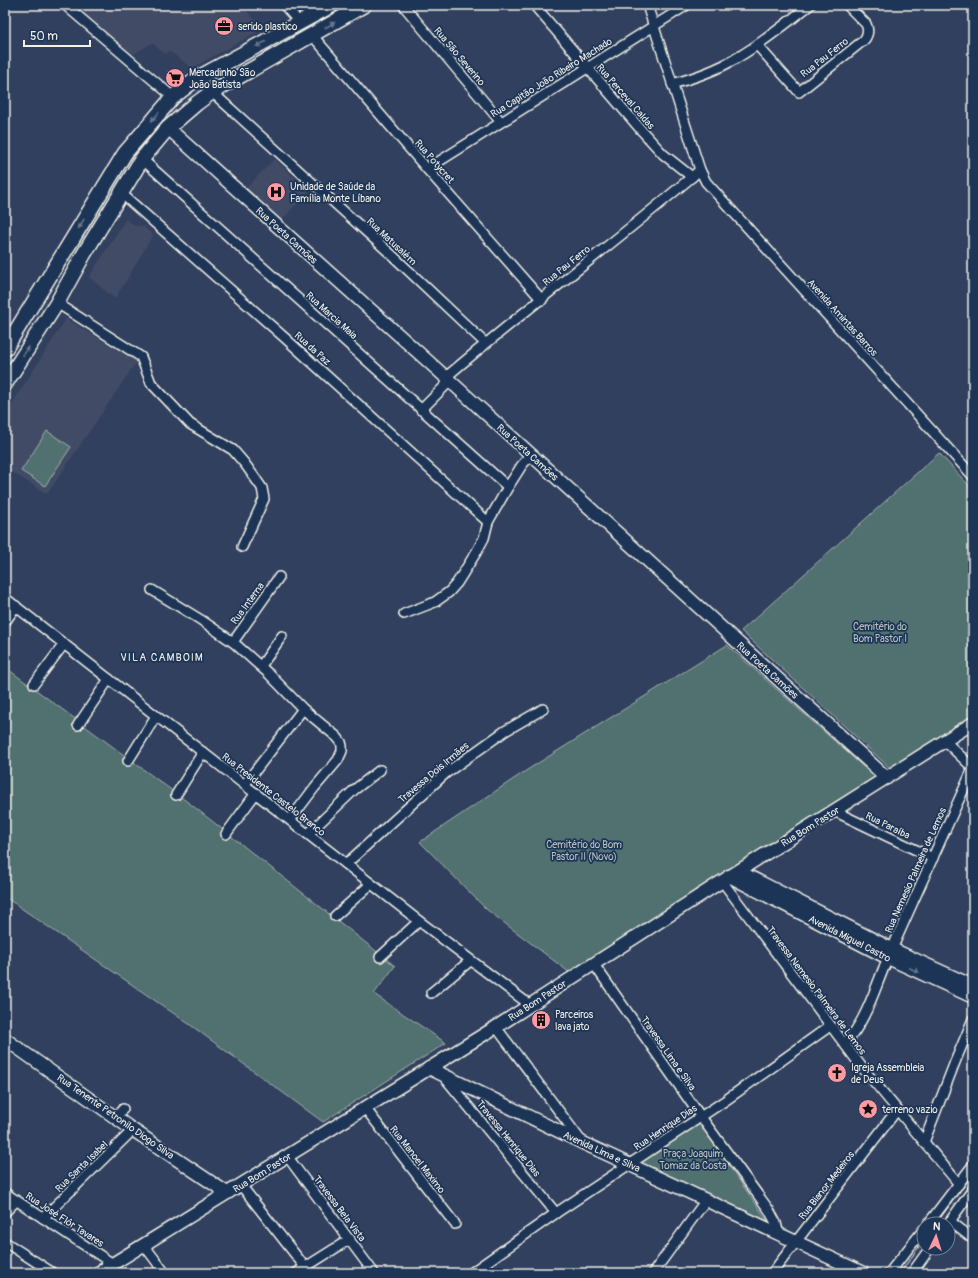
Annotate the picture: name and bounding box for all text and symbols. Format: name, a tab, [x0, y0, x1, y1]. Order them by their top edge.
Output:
office icon: serido plastico	[213, 15, 235, 37]
place label: serido plastico	[238, 21, 298, 33]
one-way arrow	[324, 21, 336, 28]
scale bar	[24, 22, 90, 48]
street label: Rua São Severino	[431, 25, 488, 89]
text: 50 m	[30, 29, 58, 44]
street label: Rua Capitão João Ribeiro Machado	[489, 35, 615, 120]
street label: Rua Pau Ferro	[798, 35, 851, 80]
one-way arrow	[255, 41, 266, 47]
street label: Rua Perceval Caldas	[594, 62, 657, 132]
supermarket icon: Mercadinho São João Batista	[164, 67, 186, 89]
place label: Mercadinho São João Batista	[189, 67, 256, 91]
one-way arrow	[150, 112, 159, 122]
street label: Rua Potycret	[412, 137, 457, 187]
hospital icon: Unidade de Saúde da Família Monte Líbano	[265, 181, 287, 203]
place label: Unidade de Saúde da Família Monte Líbano	[290, 181, 381, 205]
street label: Rua Poeta Camões	[253, 205, 320, 267]
street label: Rua Matusalém	[364, 216, 419, 268]
one-way arrow	[78, 218, 85, 230]
street label: Rua Pau Ferro	[541, 243, 593, 288]
street label: Avenida Amintas Barros	[805, 277, 880, 359]
street label: Rua Marcia Maia	[303, 290, 360, 342]
street label: Rua da Paz	[292, 329, 333, 368]
one-way arrow	[22, 346, 30, 356]
street label: Rua Poeta Camões	[494, 422, 561, 484]
street label: Rua Interna	[229, 580, 267, 627]
park label: Cemitério do Bom Pastor I	[853, 621, 908, 645]
street label: Rua Poeta Camões	[734, 640, 801, 702]
district label: VILA CAMBOIM	[120, 651, 204, 664]
street label: Travessa Dois Irmães	[396, 739, 472, 806]
street label: Rua Presidente Castelo Branco	[219, 751, 328, 839]
street label: Rua Bom Pastor	[779, 804, 842, 850]
street label: Rua Nemesio Palmeira de Lemos	[883, 805, 949, 935]
street label: Rua Paraíba	[863, 810, 912, 842]
park label: Cemitério do Bom Pastor II (Novo)	[546, 839, 622, 863]
street label: Avenida Miguel Castro	[806, 913, 893, 965]
street label: Travessa Nemesio Palmeira de Lemos	[764, 924, 869, 1057]
one-way arrow	[908, 967, 920, 973]
street label: Rua Bom Pastor	[506, 977, 569, 1024]
building icon: Parceiros lava jato	[530, 1009, 552, 1031]
place label: Parceiros lava jato	[555, 1009, 594, 1033]
street label: Travessa Lima e Silva	[638, 1014, 698, 1093]
church icon: Igreja Assembleia de Deus	[826, 1062, 848, 1084]
place label: Igreja Assembleia de Deus	[851, 1062, 924, 1086]
street label: Rua Tenente Petronilo Diogo Silva	[55, 1072, 176, 1162]
street label: Travessa Henrique Dias	[474, 1098, 543, 1179]
place icon: terreno vazio	[857, 1098, 879, 1120]
street label: Rua Henrique Dias	[632, 1102, 700, 1153]
place label: terreno vazio	[881, 1104, 938, 1116]
street label: Rua Manoel Maximo	[387, 1123, 448, 1196]
street label: Avenida Lima e Silva	[561, 1129, 642, 1175]
street label: Rua Santa Isabel	[53, 1139, 110, 1195]
park label: Praça Joaquim Tomaz da Costa	[659, 1148, 727, 1172]
street label: Rua Bianor Medeiros	[796, 1149, 858, 1222]
street label: Rua Bom Pastor	[231, 1150, 294, 1196]
street label: Travessa Bela Vista	[311, 1173, 368, 1244]
street label: Rua José Flôr Tavares	[23, 1190, 106, 1250]
north arrow	[916, 1216, 956, 1256]
text: N	[932, 1220, 941, 1233]

